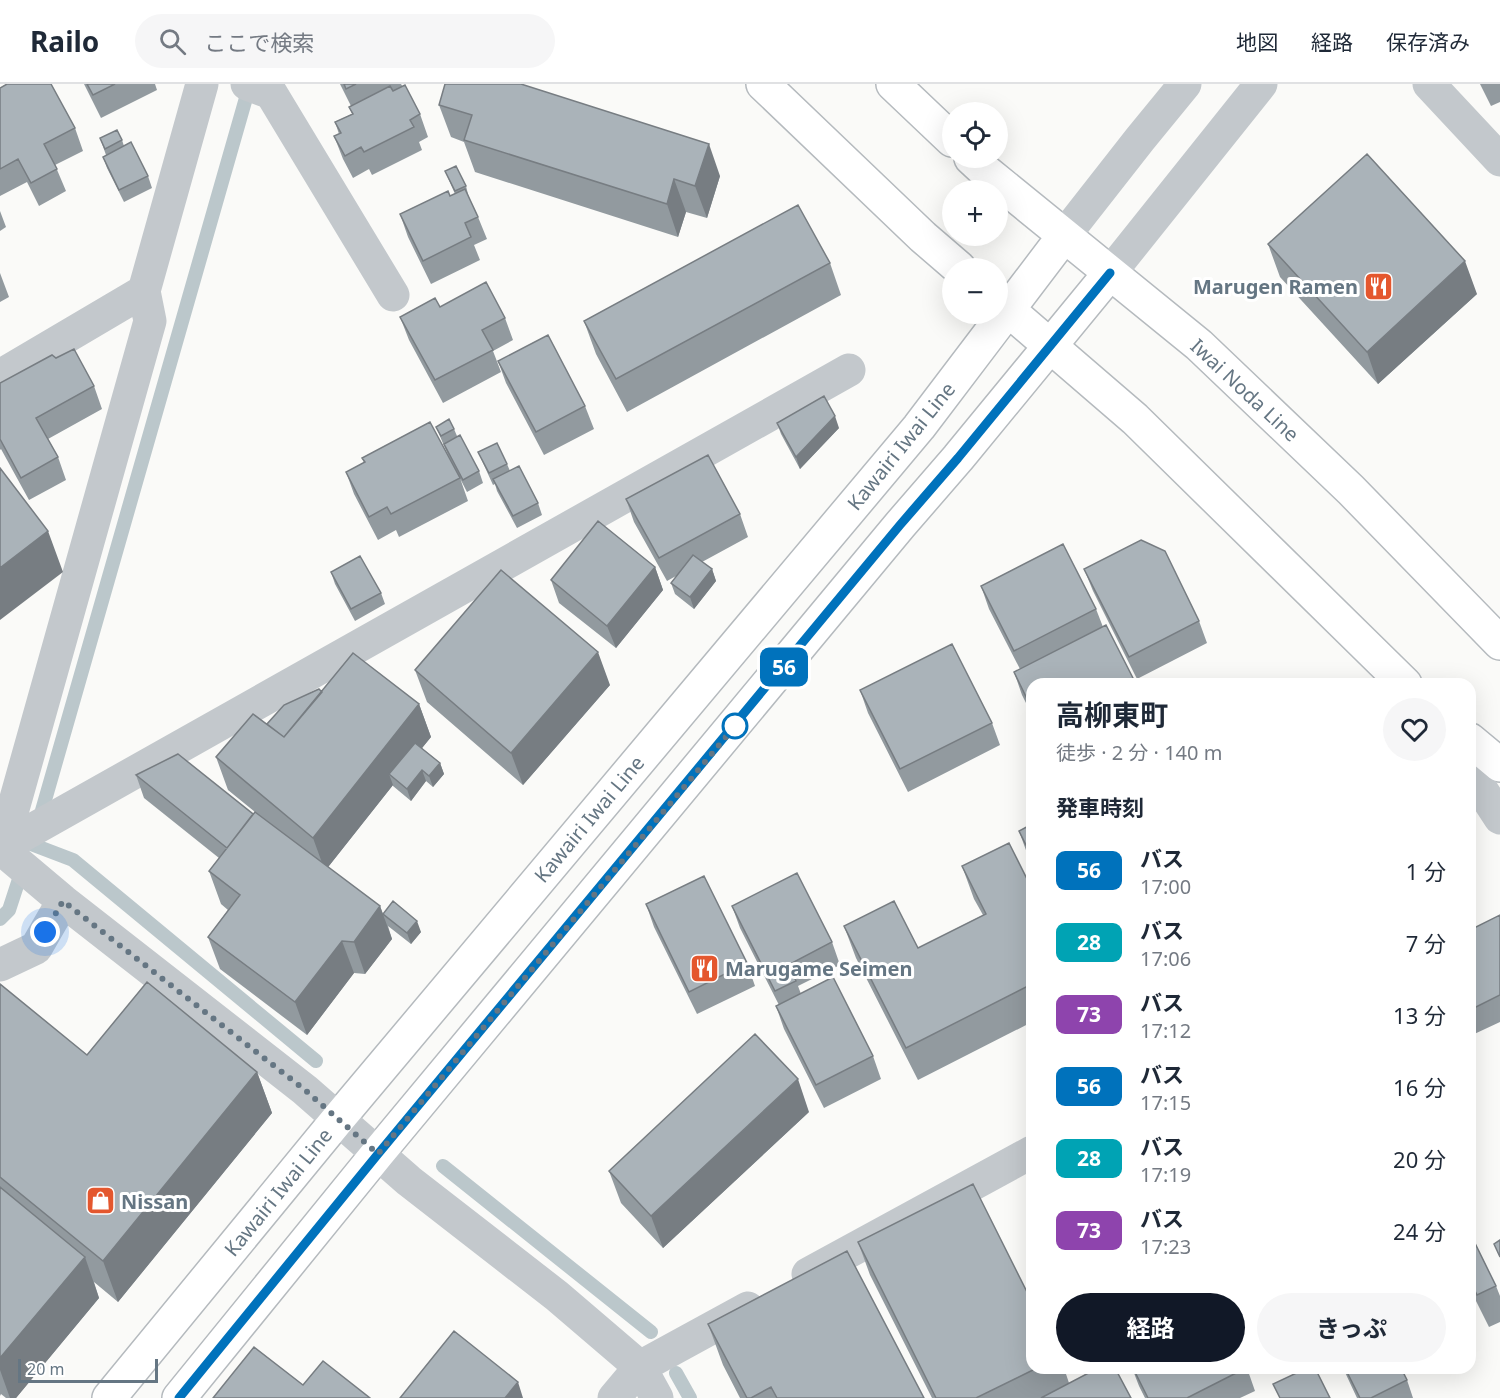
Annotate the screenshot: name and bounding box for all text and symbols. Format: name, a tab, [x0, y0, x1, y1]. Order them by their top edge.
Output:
search box	[135, 14, 555, 68]
text: Railo	[30, 22, 99, 60]
icon: search	[156, 25, 189, 58]
text: ここで検索	[204, 27, 314, 57]
text: 地図	[1236, 28, 1278, 56]
text: 経路	[1311, 28, 1353, 56]
text: 保存済み	[1386, 28, 1470, 56]
map controls	[942, 102, 1008, 324]
button: locate	[942, 102, 1008, 168]
button: +	[942, 180, 1008, 246]
button: −	[942, 258, 1008, 324]
restaurant icon: Marugen Ramen	[1363, 270, 1395, 302]
place label: Marugen Ramen	[1193, 273, 1358, 300]
street label: Iwai Noda Line	[1185, 333, 1305, 447]
street label: Kawairi Iwai Line	[841, 376, 961, 516]
line badge: 56	[757, 648, 811, 686]
text: 56	[772, 653, 796, 681]
text: 高柳東町	[1056, 695, 1168, 733]
button: heart	[1383, 698, 1446, 761]
unlabelled marker	[722, 713, 748, 739]
text: 徒歩 · 2 分 · 140 m	[1056, 739, 1222, 766]
street label: Kawairi Iwai Line	[528, 750, 650, 888]
text: 発車時刻	[1056, 792, 1144, 822]
text: バス	[1140, 843, 1184, 873]
text: 56	[1077, 856, 1101, 884]
text: 1 分	[1406, 856, 1446, 886]
text: 17:00	[1140, 873, 1191, 900]
text: バス	[1140, 915, 1184, 945]
your location	[30, 917, 60, 947]
text: 28	[1077, 928, 1101, 956]
text: 7 分	[1406, 928, 1446, 958]
text: 17:06	[1140, 945, 1191, 972]
restaurant icon: Marugame Seimen	[688, 952, 720, 984]
place label: Marugame Seimen	[725, 955, 912, 982]
text: バス	[1140, 987, 1184, 1017]
text: 73	[1077, 1000, 1101, 1028]
text: 13 分	[1393, 1000, 1446, 1030]
text: 17:12	[1140, 1017, 1191, 1044]
text: バス	[1140, 1059, 1184, 1089]
text: 56	[1077, 1072, 1101, 1100]
text: 16 分	[1393, 1072, 1446, 1102]
text: 17:15	[1140, 1089, 1191, 1116]
street label: Kawairi Iwai Line	[218, 1122, 338, 1262]
text: バス	[1140, 1131, 1184, 1161]
text: 28	[1077, 1144, 1101, 1172]
text: 20 分	[1393, 1144, 1446, 1174]
text: 17:19	[1140, 1161, 1191, 1188]
shop icon: Nissan	[84, 1185, 116, 1217]
place label: Nissan	[121, 1188, 188, 1215]
text: バス	[1140, 1203, 1184, 1233]
text: 73	[1077, 1216, 1101, 1244]
text: 24 分	[1393, 1216, 1446, 1246]
text: 17:23	[1140, 1233, 1191, 1260]
button: 経路	[1056, 1293, 1245, 1362]
button: きっぷ	[1257, 1293, 1446, 1362]
scale bar	[18, 1356, 158, 1384]
text: 20 m	[27, 1358, 64, 1380]

